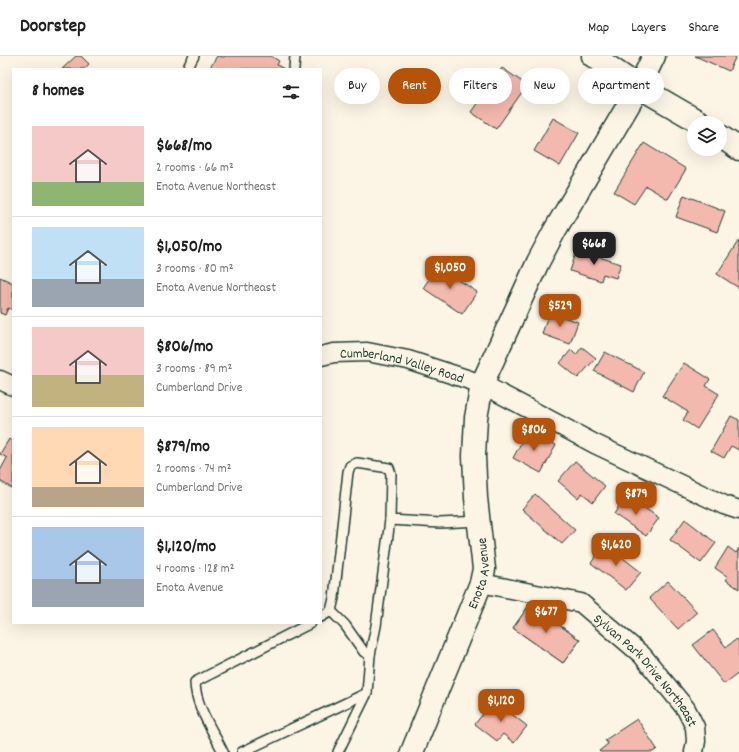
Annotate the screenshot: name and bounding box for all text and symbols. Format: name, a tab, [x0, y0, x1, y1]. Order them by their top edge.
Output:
text: Doorstep	[20, 14, 86, 41]
text: Map	[588, 18, 609, 38]
text: Layers	[631, 18, 666, 38]
text: Share	[688, 18, 719, 38]
chip: Buy	[334, 68, 380, 104]
chip: Rent	[388, 68, 441, 104]
chip: Filters	[449, 68, 512, 104]
chip: New	[520, 68, 570, 104]
chip: Apartment	[578, 68, 664, 104]
text: 8 homes	[32, 80, 84, 104]
icon: filters	[280, 81, 302, 103]
map controls	[687, 116, 727, 156]
button: layers	[687, 116, 727, 156]
text: $668/mo	[156, 135, 212, 159]
icon: home	[64, 142, 112, 190]
text: 2 rooms · 66 m²	[156, 159, 234, 178]
text: Enota Avenue Northeast	[156, 178, 276, 197]
pin: $668	[570, 232, 618, 266]
text: $668	[582, 235, 606, 254]
text: $1,050/mo	[156, 236, 222, 260]
icon: home	[64, 243, 112, 291]
pin: $1,050	[417, 256, 483, 290]
text: $1,050	[434, 259, 466, 278]
text: 3 rooms · 80 m²	[156, 260, 233, 279]
text: Enota Avenue Northeast	[156, 279, 276, 298]
pin: $529	[536, 294, 584, 328]
text: $529	[548, 297, 572, 316]
text: $806/mo	[156, 336, 213, 360]
icon: home	[64, 343, 112, 391]
street label: Cumberland Valley Road	[340, 344, 466, 389]
text: 3 rooms · 89 m²	[156, 360, 232, 379]
text: Cumberland Drive	[156, 379, 242, 398]
pin: $806	[510, 418, 558, 452]
text: $806	[521, 421, 547, 440]
text: $879/mo	[156, 436, 210, 460]
icon: home	[64, 443, 112, 491]
text: 2 rooms · 74 m²	[156, 460, 231, 479]
text: Cumberland Drive	[156, 479, 242, 498]
pin: $879	[612, 482, 660, 516]
text: $879	[625, 485, 647, 504]
pin: $1,620	[583, 533, 649, 567]
text: $1,120/mo	[156, 536, 216, 560]
text: $1,620	[600, 536, 632, 555]
street label: Enota Avenue	[463, 537, 496, 612]
icon: home	[64, 543, 112, 591]
text: 4 rooms · 128 m²	[156, 560, 234, 579]
text: Enota Avenue	[156, 579, 223, 598]
pin: $677	[522, 600, 570, 634]
text: $677	[535, 603, 557, 622]
street label: Sylvan Park Drive Northeast	[588, 610, 701, 731]
pin: $1,120	[468, 689, 534, 723]
text: $1,120	[487, 692, 515, 711]

